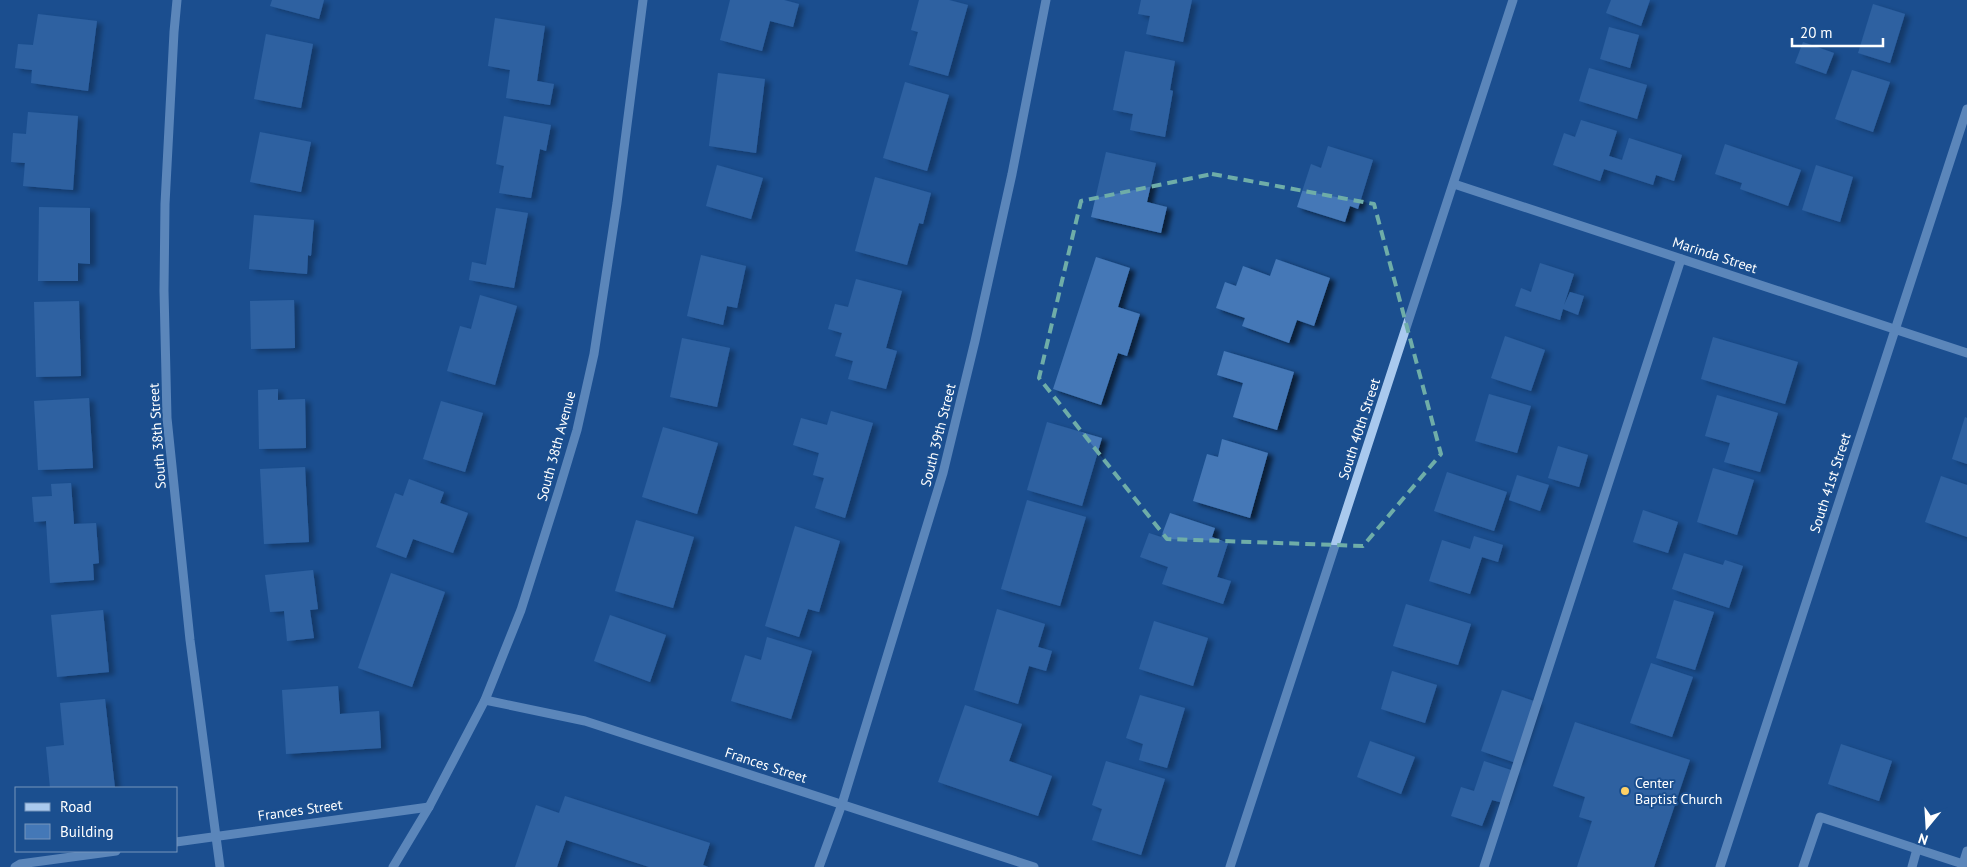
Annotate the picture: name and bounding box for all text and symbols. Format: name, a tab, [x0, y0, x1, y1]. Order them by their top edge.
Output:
scale bar	[1792, 15, 1883, 47]
text: 20 m	[1800, 23, 1833, 42]
street label: Marinda Street	[1670, 233, 1760, 277]
street label: South 40th Street	[1334, 376, 1384, 482]
street label: South 39th Street	[916, 381, 960, 489]
street label: South 38th Street	[144, 382, 170, 489]
street label: South 38th Avenue	[533, 389, 579, 503]
street label: South 41st Street	[1805, 431, 1855, 535]
street label: Frances Street	[723, 743, 809, 787]
place label: Center Baptist Church	[1635, 774, 1723, 808]
marker: Center Baptist Church	[1619, 785, 1631, 797]
legend	[15, 787, 178, 852]
street label: Frances Street	[257, 795, 344, 825]
text: Road	[60, 797, 92, 816]
north arrow	[1902, 802, 1952, 852]
text: Building	[60, 822, 114, 841]
text: N	[1916, 829, 1930, 849]

